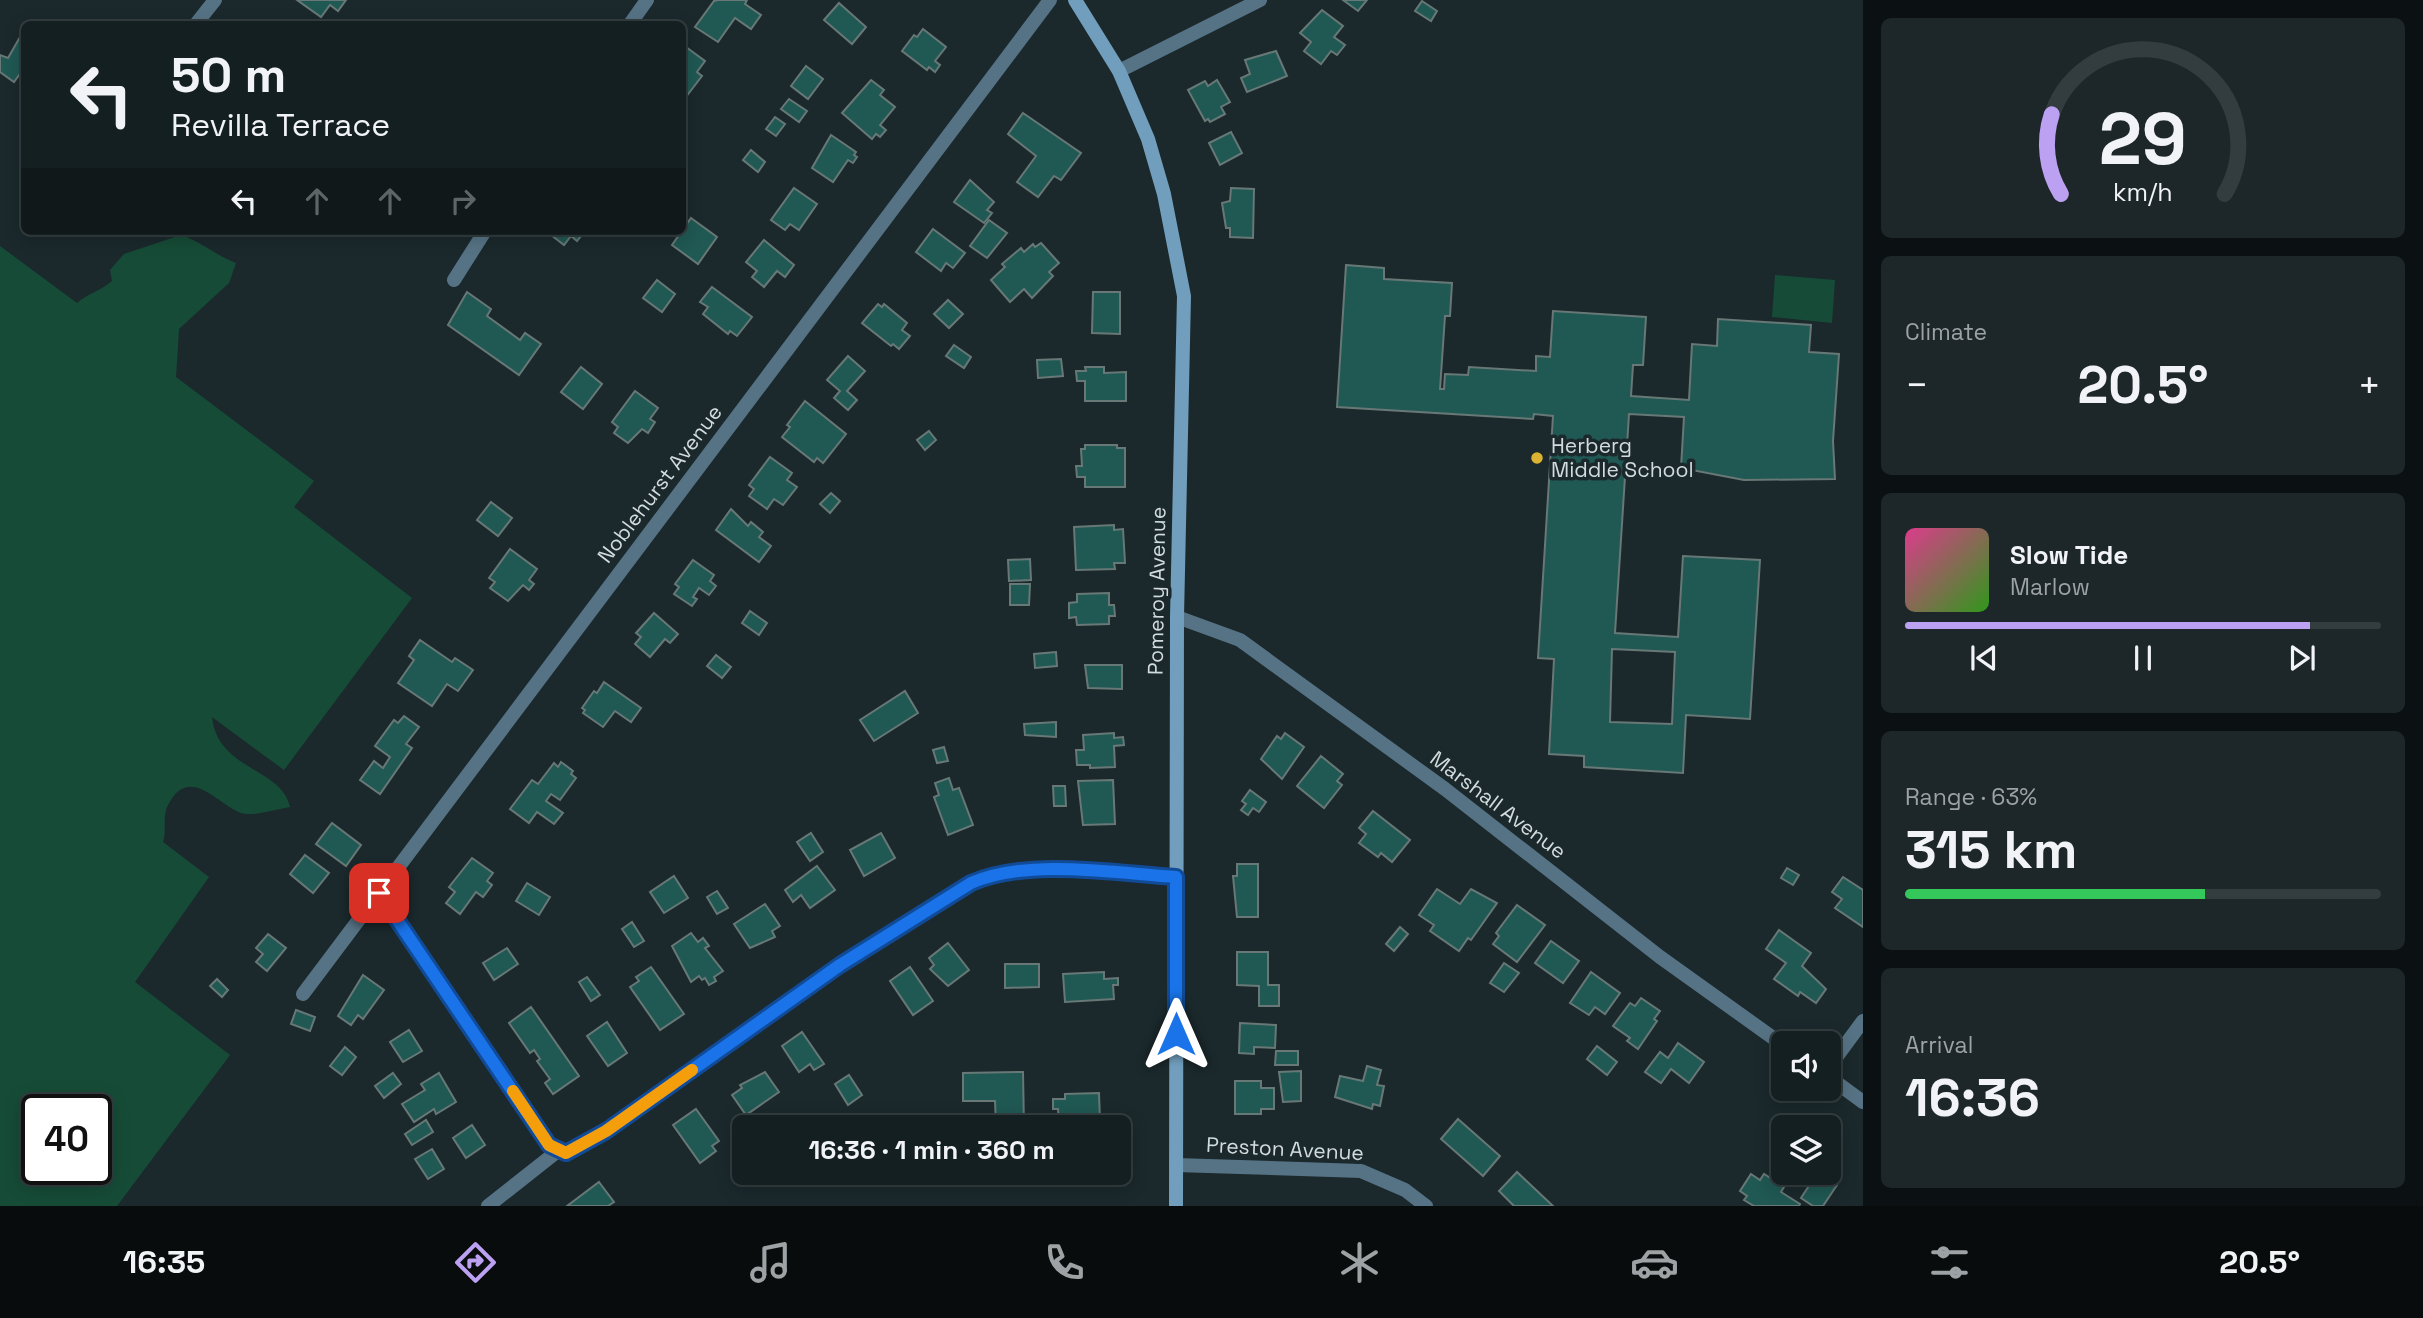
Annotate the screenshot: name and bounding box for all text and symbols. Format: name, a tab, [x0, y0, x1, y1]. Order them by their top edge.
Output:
text: 50 m	[171, 44, 286, 106]
icon: left	[56, 49, 147, 140]
text: 29	[2099, 92, 2187, 185]
text: Revilla Terrace	[171, 105, 390, 145]
text: km/h	[2113, 176, 2173, 208]
icon: left	[225, 182, 263, 220]
icon: ahead	[298, 182, 336, 220]
icon: ahead	[371, 182, 409, 220]
icon: right	[444, 182, 482, 220]
text: Climate	[1905, 317, 1987, 347]
text: 20.5°	[2077, 352, 2209, 418]
text: −	[1905, 361, 1929, 409]
text: +	[2357, 361, 2381, 409]
street label: Noblehurst Avenue	[591, 399, 728, 568]
place label: Herberg Middle School	[1551, 432, 1694, 483]
marker: Herberg Middle School	[1529, 450, 1545, 466]
street label: Pomeroy Avenue	[1142, 507, 1171, 675]
text: Slow Tide	[2010, 538, 2128, 572]
text: Marlow	[2010, 572, 2090, 602]
icon: previous	[1965, 639, 2003, 677]
icon: pause	[2124, 639, 2162, 677]
icon: next	[2283, 639, 2321, 677]
street label: Marshall Avenue	[1425, 745, 1572, 865]
text: Range · 63%	[1905, 782, 2037, 812]
text: 315 km	[1905, 817, 2077, 883]
pin	[349, 863, 409, 923]
icon: arrive	[360, 874, 398, 912]
position arrow	[1139, 997, 1213, 1071]
text: Arrival	[1905, 1030, 1973, 1060]
map controls	[1771, 1031, 1841, 1185]
button: sound	[1771, 1031, 1841, 1101]
text: 16:36	[1905, 1065, 2040, 1131]
speed limit sign: 40	[21, 1094, 112, 1185]
button: layers	[1771, 1115, 1841, 1185]
street label: Preston Avenue	[1206, 1131, 1365, 1166]
text: 16:36 · 1 min · 360 m	[808, 1133, 1055, 1167]
icon: directions	[451, 1238, 500, 1287]
icon: music	[746, 1238, 795, 1287]
icon: phone	[1040, 1238, 1089, 1287]
icon: climate	[1335, 1238, 1384, 1287]
icon: car	[1630, 1238, 1679, 1287]
icon: filters	[1925, 1238, 1974, 1287]
text: 16:35	[123, 1242, 205, 1282]
text: 20.5°	[2219, 1242, 2300, 1282]

